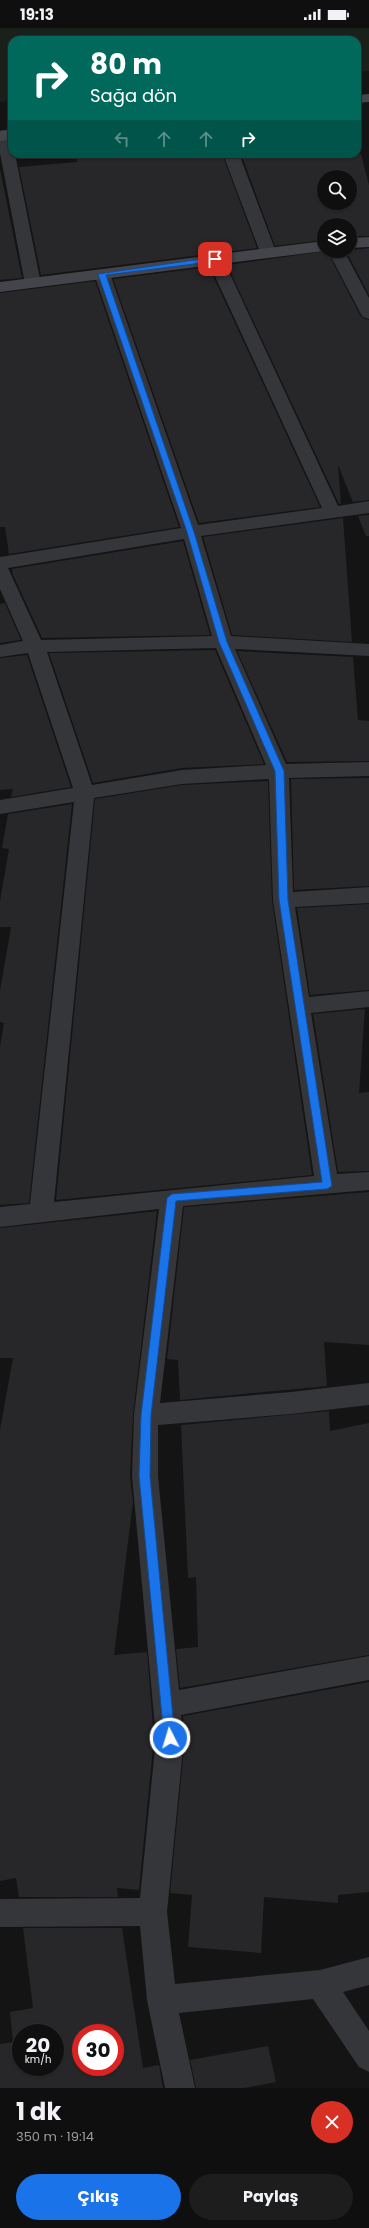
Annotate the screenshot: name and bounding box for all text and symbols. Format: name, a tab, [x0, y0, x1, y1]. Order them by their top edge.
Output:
text: 19:13	[20, 4, 54, 25]
text: 80 m	[90, 45, 162, 84]
icon: right	[24, 52, 76, 104]
text: Sağa dön	[90, 83, 177, 108]
icon: left	[111, 128, 133, 150]
icon: ahead	[153, 128, 175, 150]
icon: ahead	[195, 128, 217, 150]
icon: right	[237, 128, 259, 150]
map controls	[317, 170, 357, 258]
button: search	[317, 170, 357, 210]
button: layers	[317, 218, 357, 258]
pin	[198, 242, 232, 276]
icon: arrive	[204, 248, 226, 270]
position arrow	[149, 1717, 191, 1759]
speed limit sign: 30	[72, 2024, 124, 2076]
text: 20	[26, 2031, 50, 2059]
text: km/h	[25, 2052, 51, 2067]
text: 1 dk	[16, 2095, 61, 2128]
button: close	[311, 2101, 353, 2143]
text: 350 m · 19:14	[16, 2127, 94, 2146]
button: Çıkış	[16, 2174, 181, 2220]
button: Paylaş	[189, 2174, 353, 2220]

